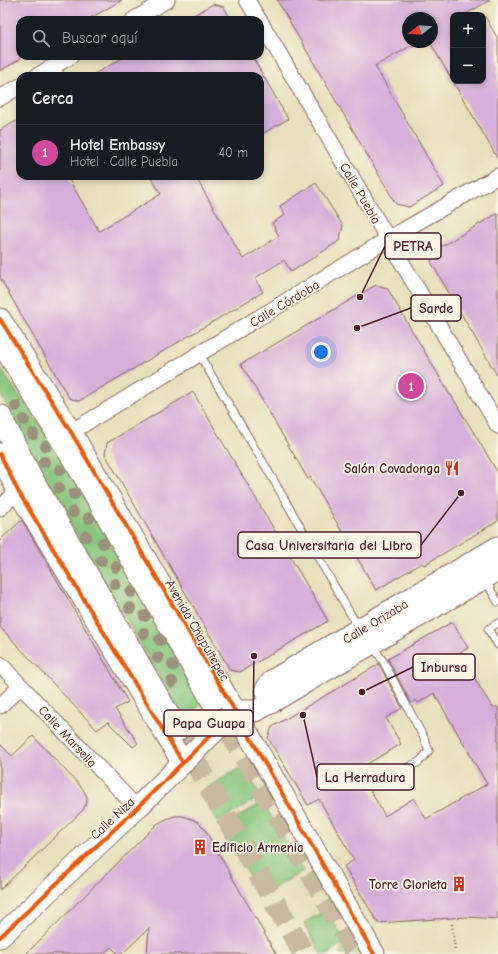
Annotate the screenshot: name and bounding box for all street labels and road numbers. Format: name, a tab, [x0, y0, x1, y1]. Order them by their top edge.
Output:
street label: Calle Puebla	[337, 160, 384, 227]
street label: Calle Córdoba	[247, 277, 322, 330]
street label: Avenida Chapultepec	[162, 577, 233, 684]
street label: Calle Orizaba	[340, 596, 411, 647]
street label: Calle Marsella	[35, 703, 100, 770]
street label: Calle Niza	[87, 794, 137, 843]

